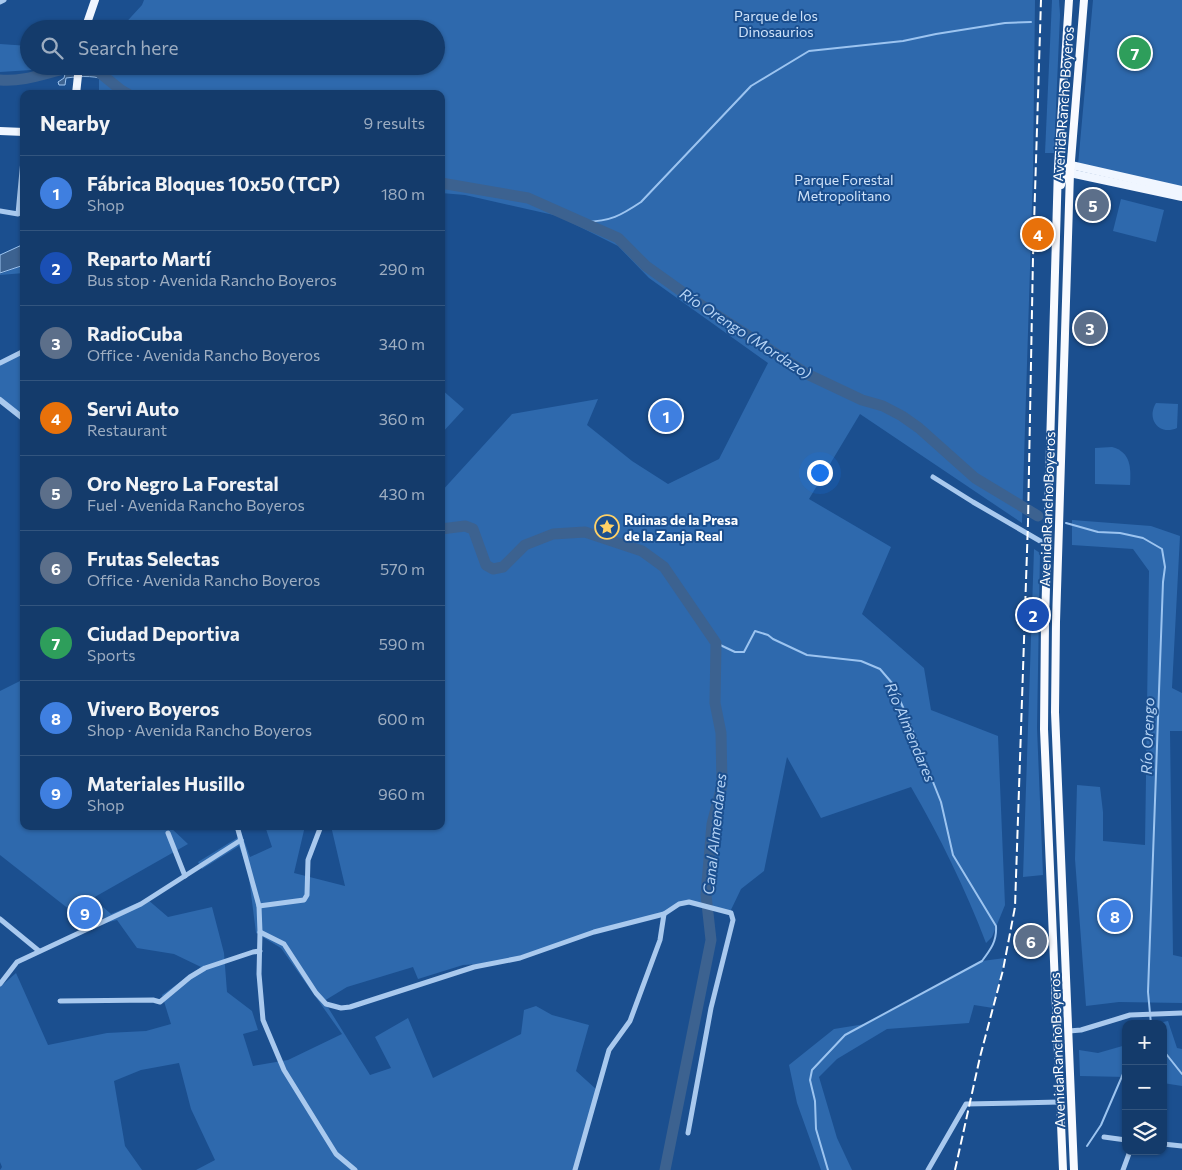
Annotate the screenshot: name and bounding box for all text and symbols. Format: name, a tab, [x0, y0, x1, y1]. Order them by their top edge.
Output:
park label: Parque de los Dinosaurios	[734, 7, 818, 40]
search box	[20, 20, 445, 75]
street label: Avenida Rancho Boyeros	[1049, 26, 1077, 182]
icon: search	[38, 34, 66, 62]
pin: 7	[1119, 34, 1151, 72]
text: Search here	[78, 36, 178, 59]
text: Nearby	[40, 110, 110, 135]
text: 9 results	[364, 113, 425, 132]
park label: Parque Forestal Metropolitano	[794, 171, 894, 204]
text: Fábrica Bloques 10x50 (TCP)	[87, 172, 340, 195]
text: 1	[52, 184, 60, 203]
text: 180 m	[381, 184, 425, 203]
pin: 5	[1077, 186, 1109, 224]
text: Shop	[87, 195, 125, 214]
pin: 4	[1022, 215, 1054, 253]
text: Reparto Martí	[87, 247, 211, 270]
text: 2	[51, 259, 61, 278]
text: 290 m	[379, 259, 425, 278]
text: Bus stop · Avenida Rancho Boyeros	[87, 270, 337, 289]
water label: Río Orengo (Mordazo)	[677, 284, 815, 382]
pin: 3	[1074, 309, 1106, 347]
text: RadioCuba	[87, 322, 183, 345]
text: 3	[51, 334, 61, 353]
text: 340 m	[379, 334, 425, 353]
text: Office · Avenida Rancho Boyeros	[87, 345, 320, 364]
text: Servi Auto	[87, 397, 179, 420]
pin: 1	[650, 397, 682, 435]
text: 4	[51, 409, 61, 428]
text: 360 m	[379, 409, 425, 428]
text: Restaurant	[87, 420, 167, 439]
street label: Avenida Rancho Boyeros	[1036, 431, 1058, 587]
your location	[807, 460, 833, 486]
text: Oro Negro La Forestal	[87, 472, 279, 495]
text: 5	[51, 484, 61, 503]
text: 430 m	[379, 484, 425, 503]
text: Fuel · Avenida Rancho Boyeros	[87, 495, 305, 514]
place label: Ruinas de la Presa de la Zanja Real	[624, 511, 738, 544]
place icon: Ruinas de la Presa de la Zanja Real	[594, 514, 620, 540]
text: Frutas Selectas	[87, 547, 220, 570]
text: 6	[51, 559, 61, 578]
text: 570 m	[380, 559, 425, 578]
text: Office · Avenida Rancho Boyeros	[87, 570, 320, 589]
pin: 2	[1017, 596, 1049, 634]
text: Ciudad Deportiva	[87, 622, 240, 645]
text: 7	[52, 634, 60, 653]
text: 590 m	[379, 634, 425, 653]
text: Sports	[87, 645, 136, 664]
water label: Río Almendares	[882, 679, 940, 785]
text: Vivero Boyeros	[87, 697, 219, 720]
water label: Río Orengo	[1137, 697, 1157, 775]
text: 8	[51, 709, 61, 728]
text: 600 m	[377, 709, 425, 728]
text: Shop · Avenida Rancho Boyeros	[87, 720, 312, 739]
text: Materiales Husillo	[87, 772, 245, 795]
water label: Canal Almendares	[699, 772, 729, 896]
text: 9	[51, 784, 61, 803]
text: 960 m	[378, 784, 425, 803]
text: Shop	[87, 795, 125, 814]
pin: 9	[69, 894, 101, 932]
pin: 8	[1099, 897, 1131, 935]
pin: 6	[1015, 922, 1047, 960]
street label: Avenida Rancho Boyeros	[1046, 972, 1068, 1128]
map controls	[1122, 1020, 1167, 1155]
button: +	[1122, 1020, 1167, 1065]
button: −	[1122, 1065, 1167, 1110]
button: layers	[1122, 1110, 1167, 1155]

